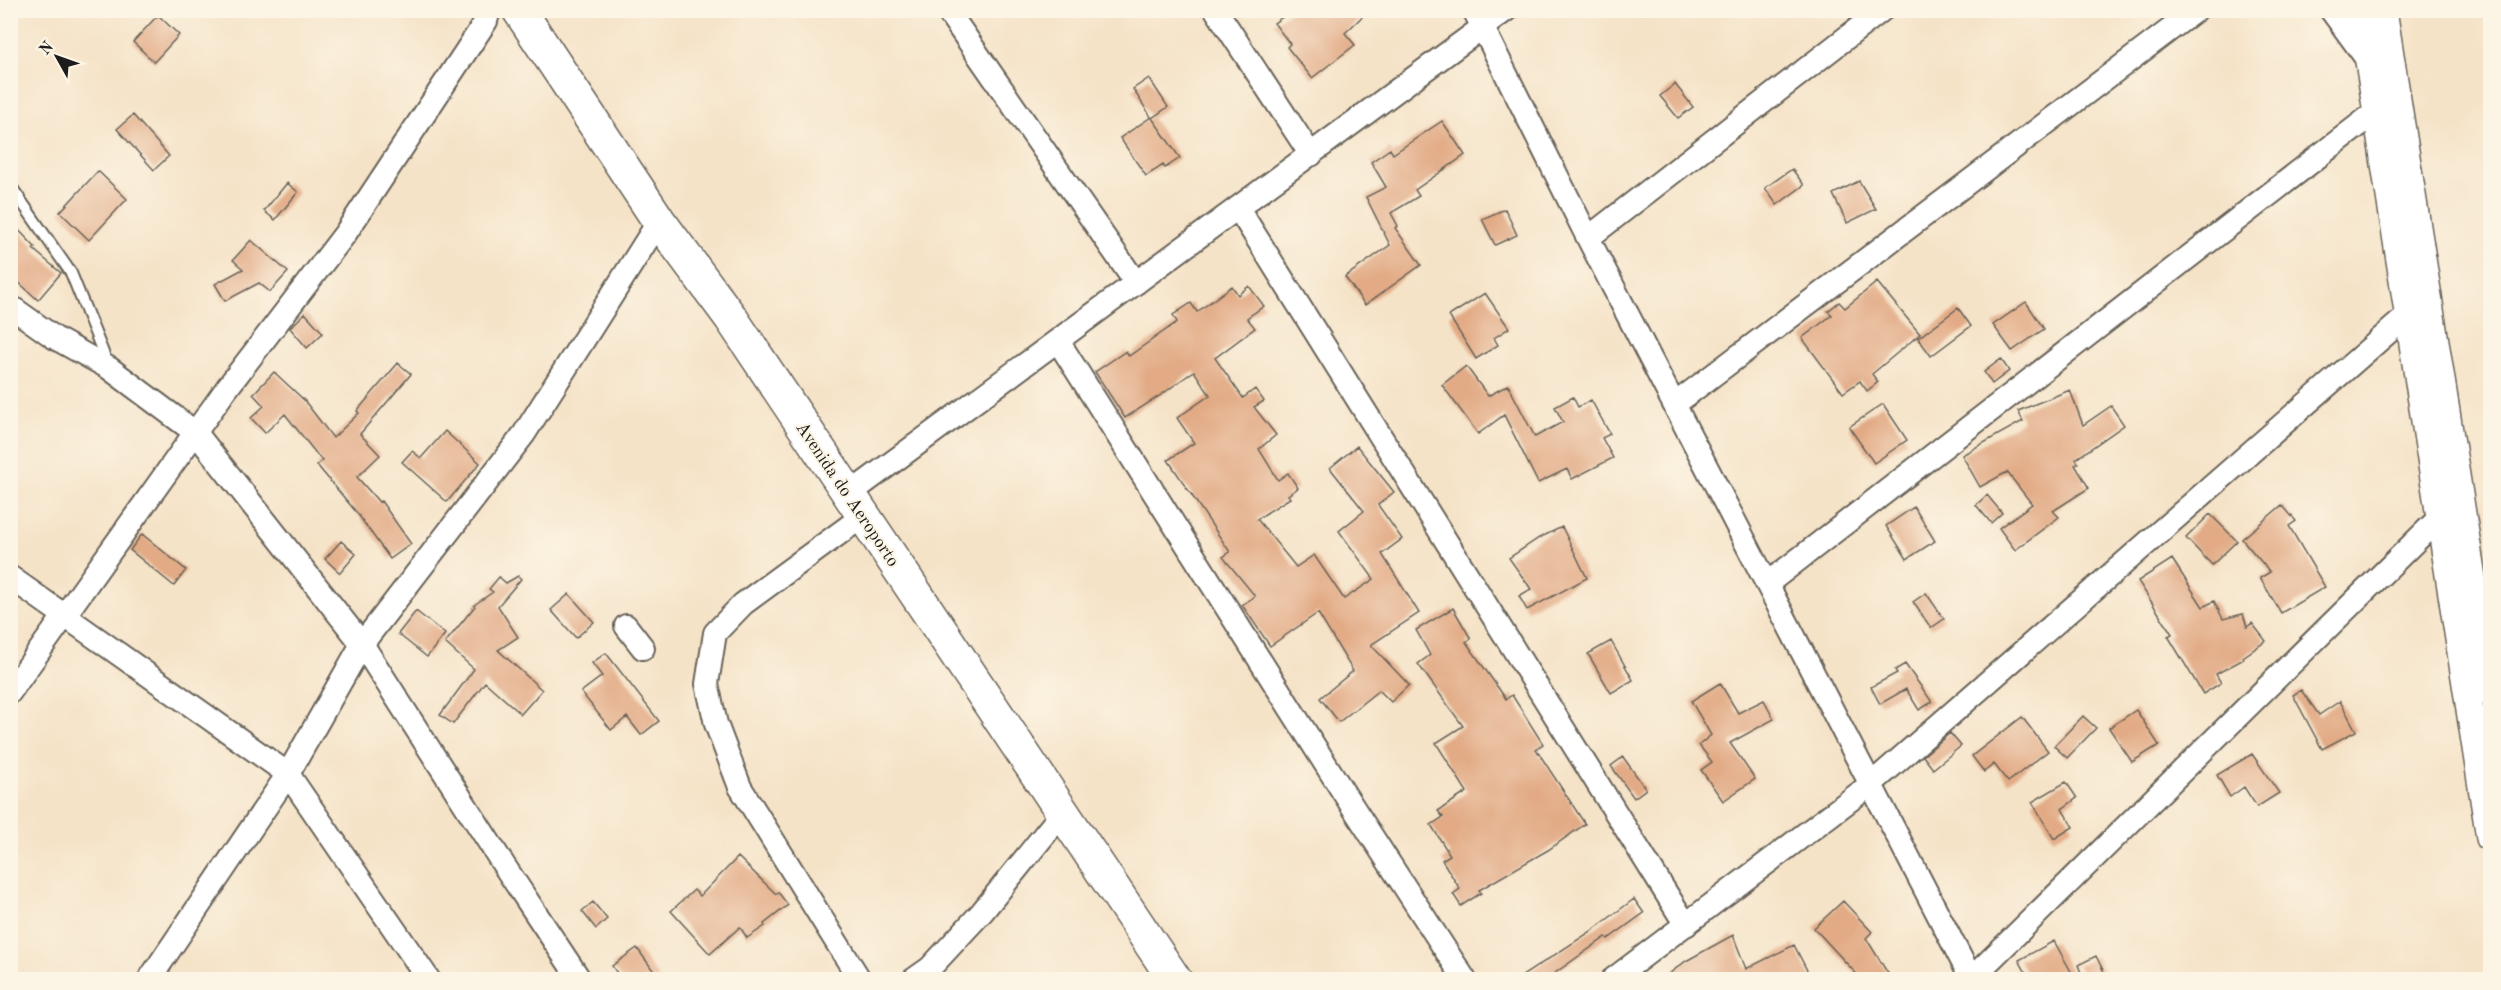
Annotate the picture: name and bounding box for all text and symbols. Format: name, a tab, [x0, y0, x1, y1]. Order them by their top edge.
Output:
north arrow	[27, 27, 87, 87]
text: N	[37, 38, 58, 58]
street label: Avenida do Aeroporto	[792, 419, 902, 570]

